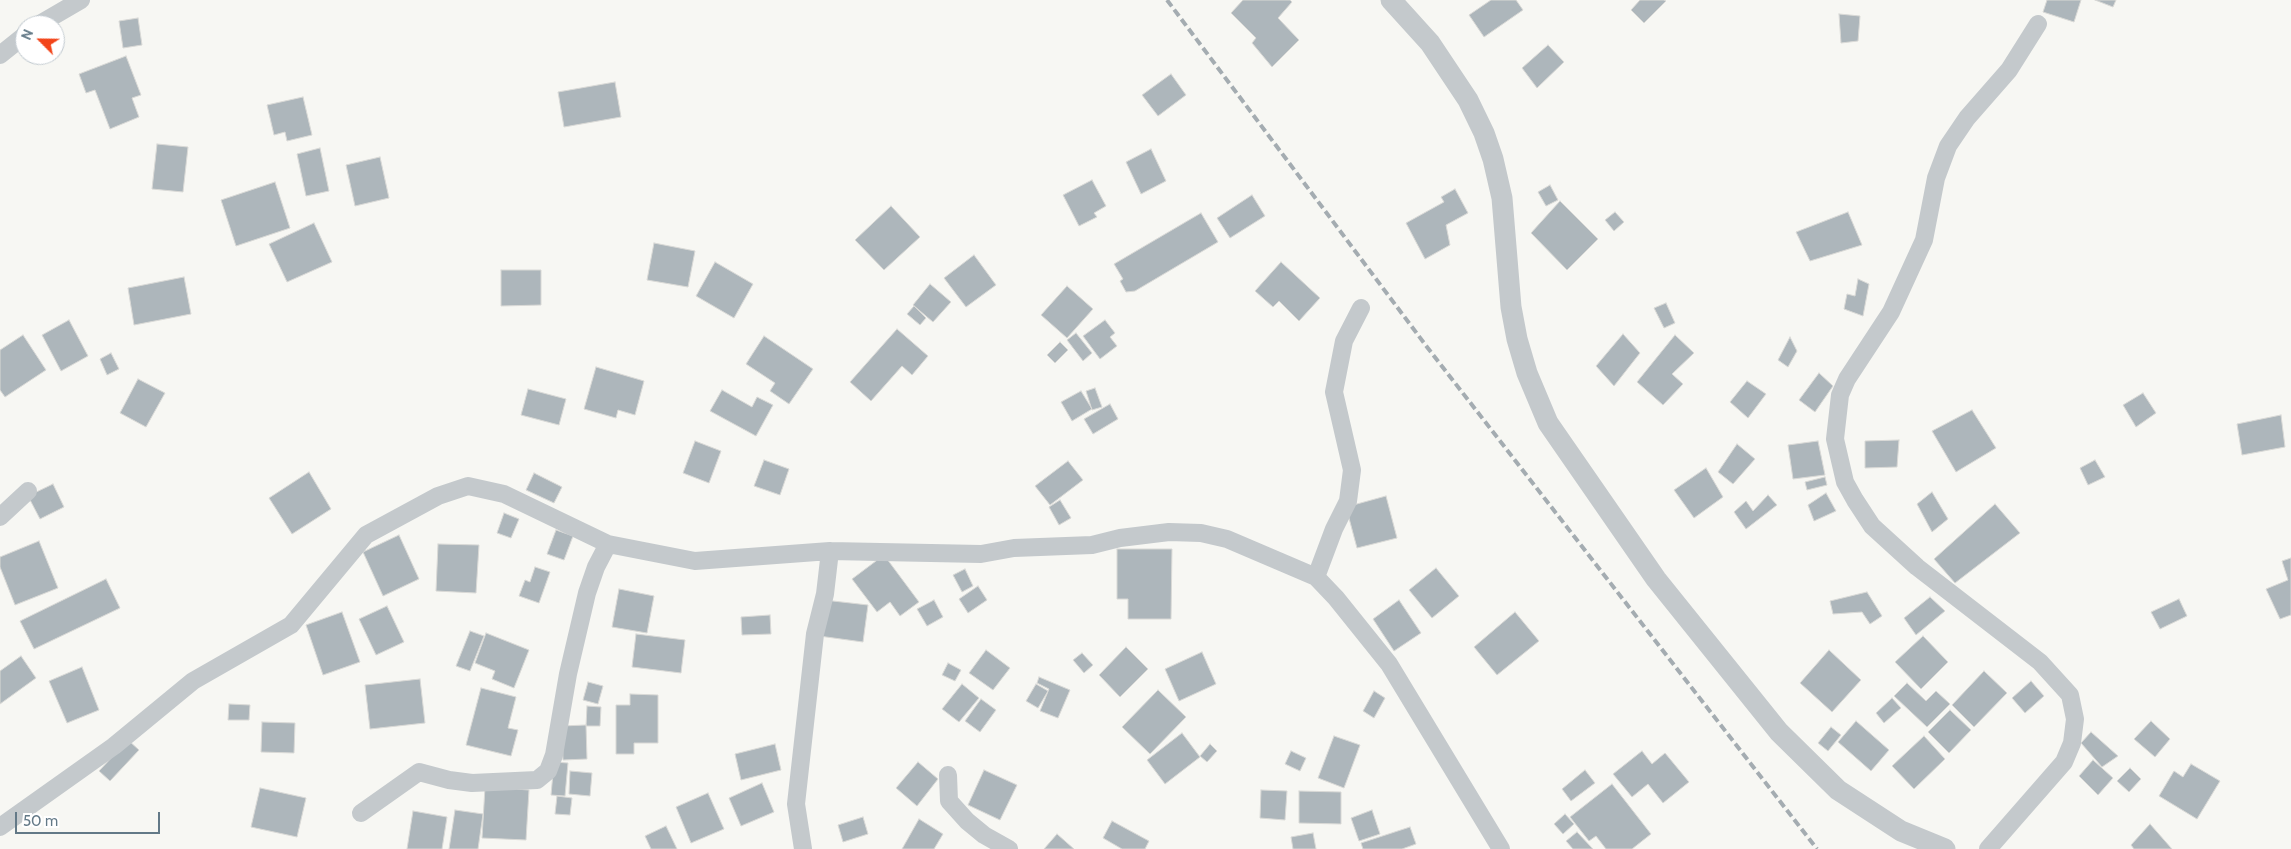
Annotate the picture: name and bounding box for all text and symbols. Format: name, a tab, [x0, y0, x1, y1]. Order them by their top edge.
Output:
north arrow	[15, 15, 65, 65]
text: N	[17, 26, 37, 43]
scale bar	[18, 802, 162, 834]
text: 50 m	[23, 812, 58, 830]

